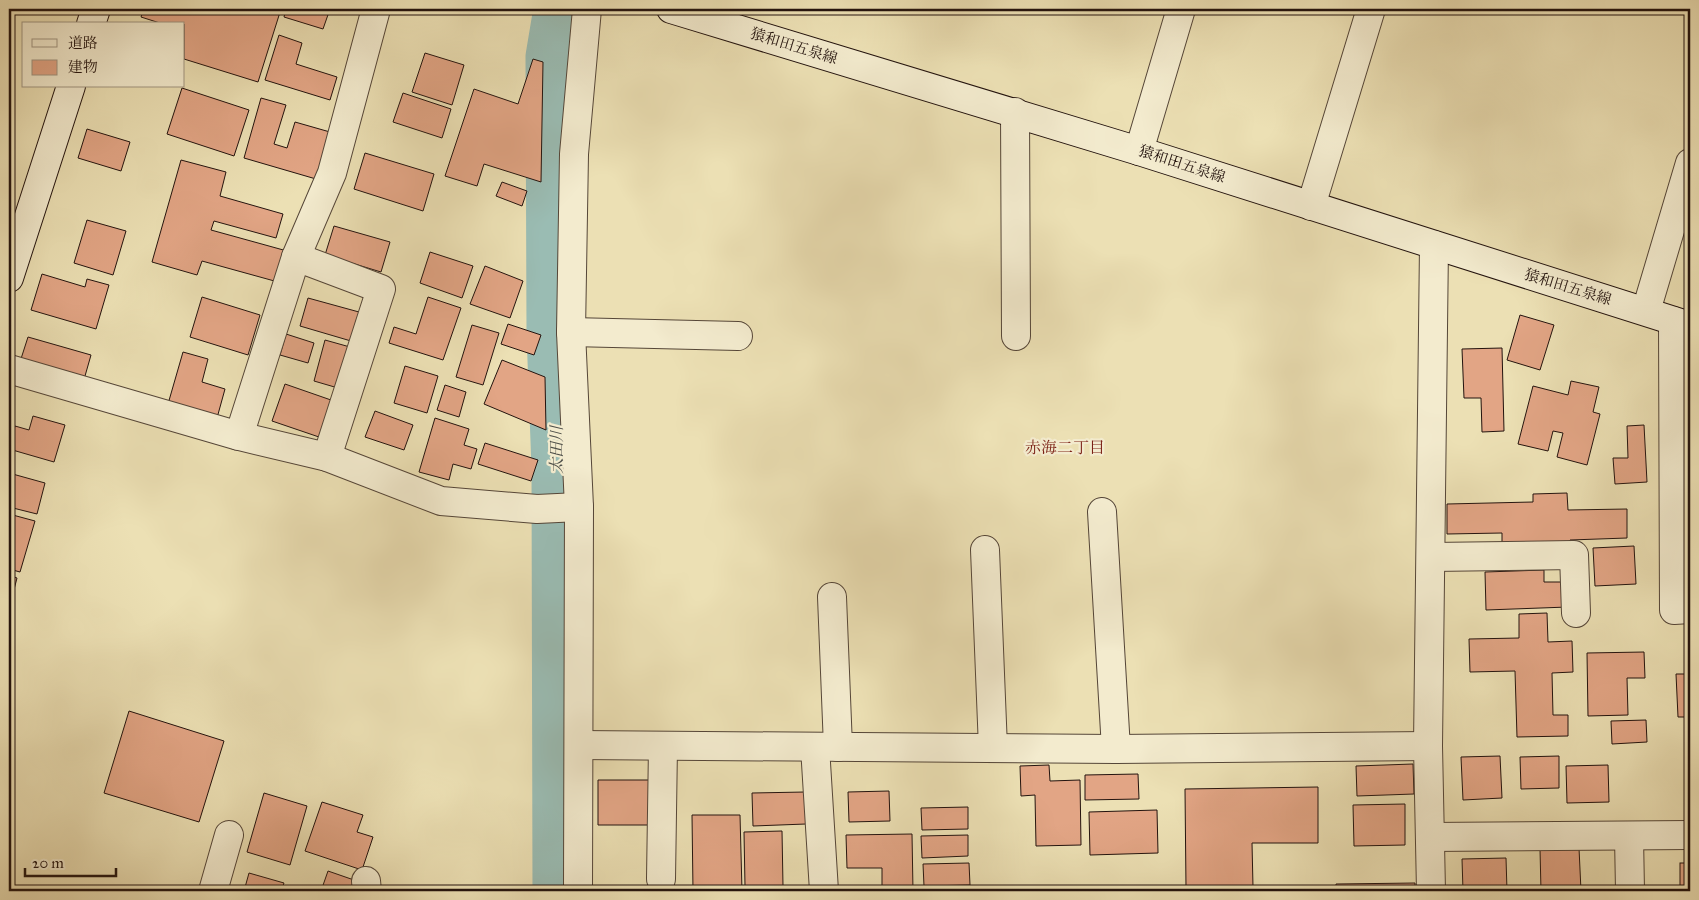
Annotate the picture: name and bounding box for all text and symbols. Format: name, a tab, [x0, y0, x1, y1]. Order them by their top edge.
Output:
legend	[22, 22, 185, 88]
street label: 猿和田五泉線	[748, 24, 840, 68]
text: 道路	[68, 34, 98, 52]
text: 建物	[68, 58, 98, 76]
street label: 猿和田五泉線	[1136, 142, 1228, 186]
street label: 猿和田五泉線	[1522, 265, 1614, 309]
water label: 太田川	[547, 424, 566, 474]
district label: 赤海二丁目	[1025, 438, 1105, 457]
scale bar	[25, 845, 116, 877]
text: 20 m	[32, 854, 64, 872]

